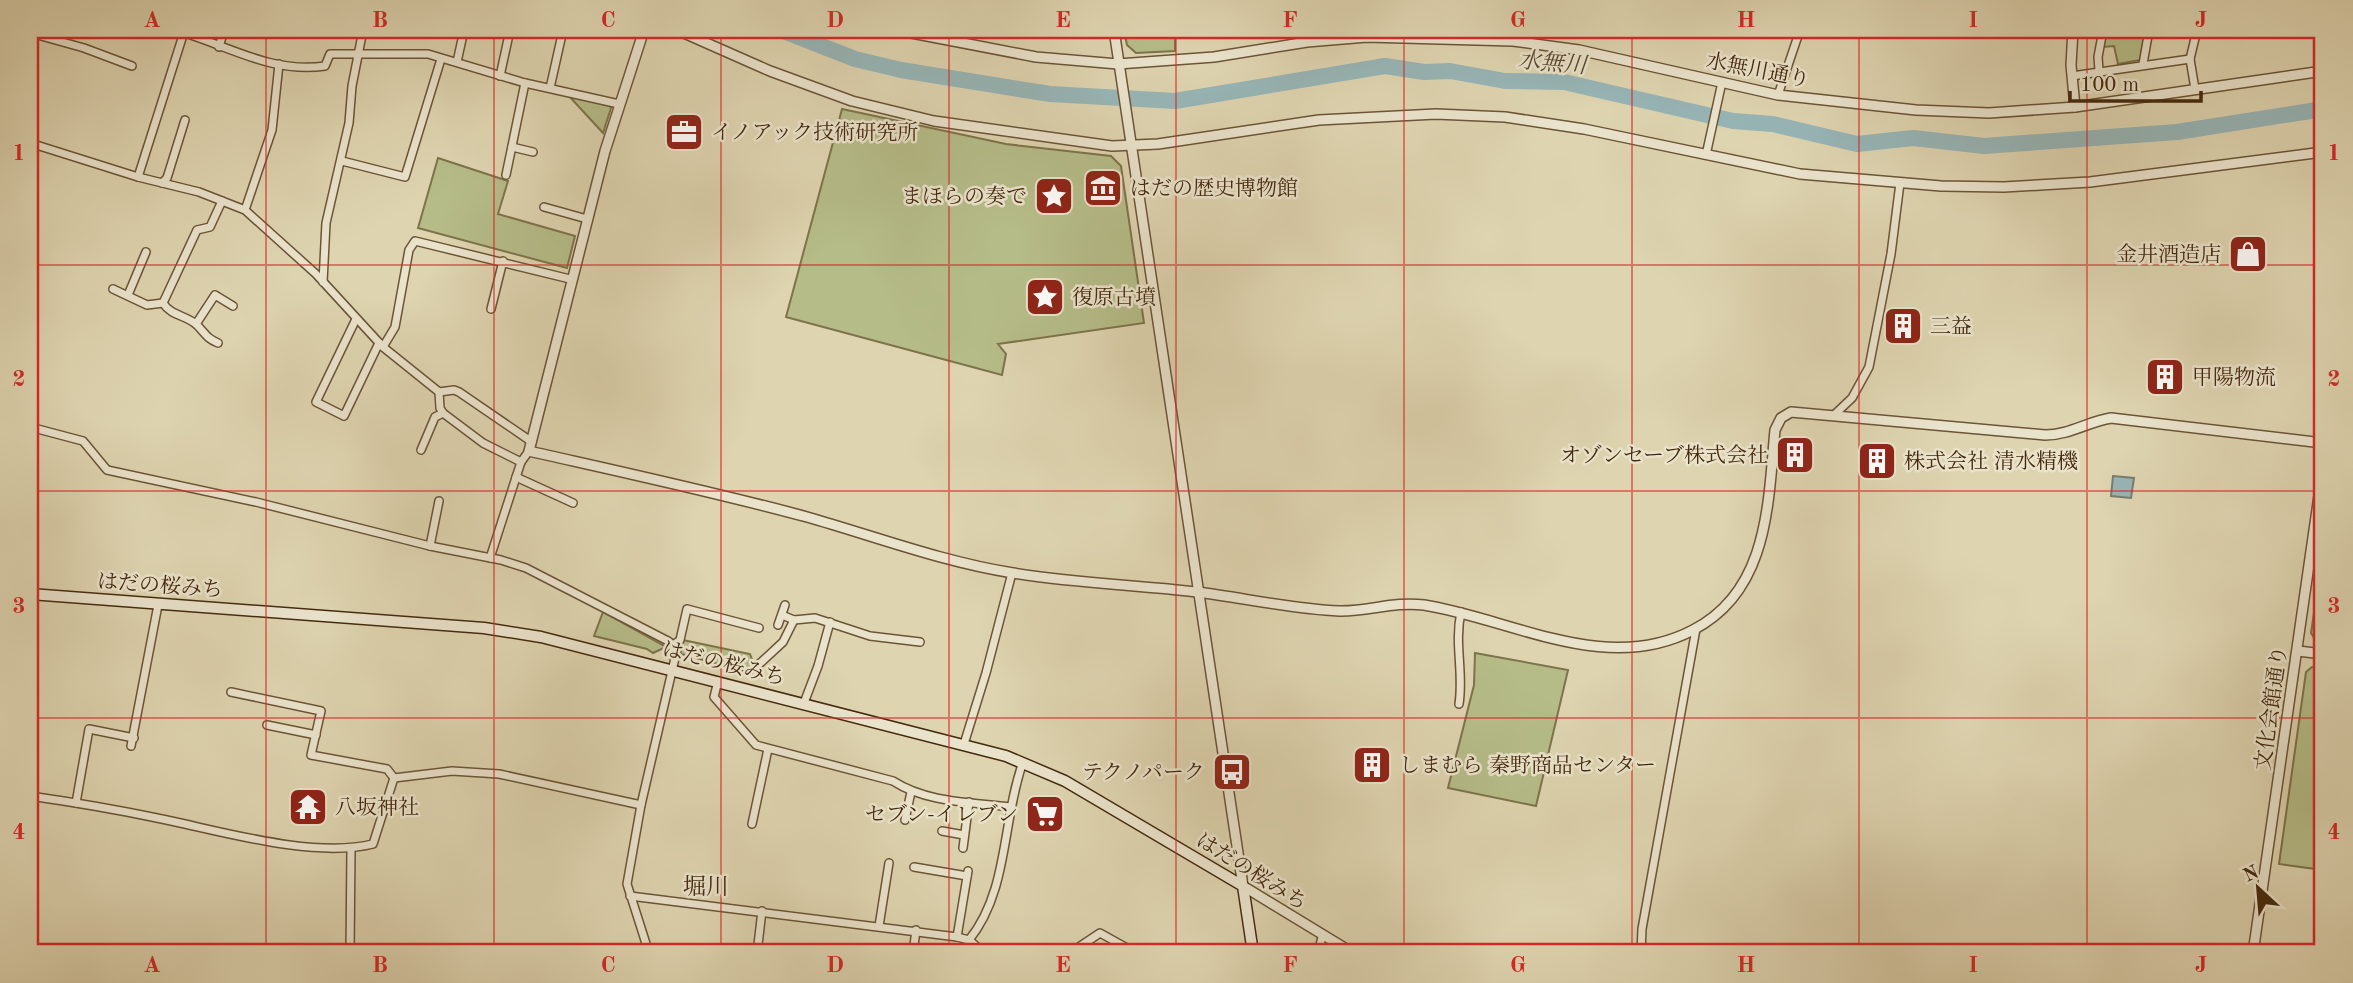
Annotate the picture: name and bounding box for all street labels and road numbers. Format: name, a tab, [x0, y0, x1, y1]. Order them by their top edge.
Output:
street label: 水無川通り	[1704, 49, 1812, 92]
street label: はだの桜みち	[96, 570, 224, 601]
street label: はだの桜みち	[660, 637, 788, 690]
street label: 文化会館通り	[2251, 644, 2292, 772]
street label: はだの桜みち	[1192, 828, 1311, 915]

